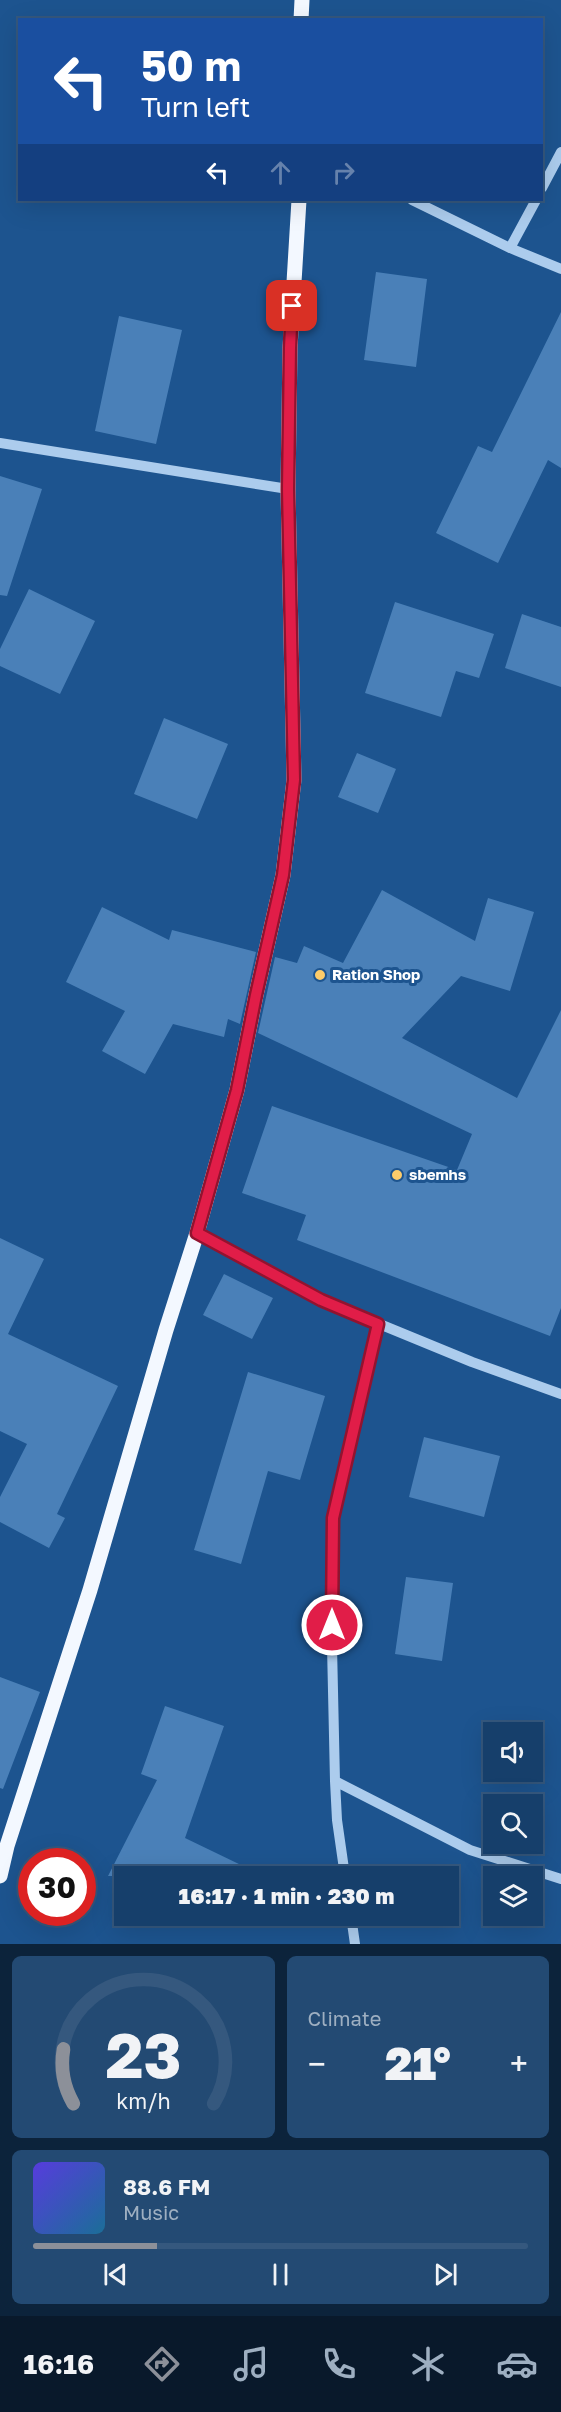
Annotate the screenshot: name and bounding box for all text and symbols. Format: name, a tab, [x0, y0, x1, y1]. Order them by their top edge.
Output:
text: 50 m	[141, 40, 241, 90]
icon: left	[42, 42, 120, 120]
text: Turn left	[141, 91, 250, 123]
icon: left	[201, 156, 234, 189]
icon: ahead	[264, 156, 297, 189]
icon: right	[327, 156, 360, 189]
pin	[266, 280, 317, 331]
icon: arrive	[275, 289, 308, 322]
place label: Ration Shop	[332, 965, 420, 983]
marker: Ration Shop	[313, 968, 327, 982]
place label: sbemhs	[409, 1165, 466, 1183]
marker: sbemhs	[390, 1168, 404, 1182]
position arrow	[300, 1593, 364, 1657]
map controls	[483, 1722, 543, 1926]
button: sound	[483, 1722, 543, 1782]
button: search	[483, 1794, 543, 1854]
speed limit sign: 30	[18, 1848, 96, 1926]
button: layers	[483, 1866, 543, 1926]
text: 16:17 · 1 min · 230 m	[179, 1882, 394, 1909]
text: Climate	[308, 2006, 381, 2030]
text: 23	[105, 2017, 181, 2092]
text: 21°	[385, 2036, 451, 2090]
text: −	[308, 2044, 326, 2083]
text: +	[510, 2044, 528, 2083]
text: km/h	[116, 2088, 171, 2114]
text: 88.6 FM	[123, 2173, 210, 2200]
text: Music	[123, 2200, 179, 2224]
icon: previous	[99, 2258, 132, 2291]
icon: pause	[264, 2258, 297, 2291]
icon: next	[429, 2258, 462, 2291]
icon: directions	[141, 2343, 183, 2385]
icon: music	[230, 2343, 272, 2385]
icon: phone	[318, 2343, 360, 2385]
icon: climate	[407, 2343, 449, 2385]
icon: car	[496, 2343, 538, 2385]
text: 16:16	[23, 2348, 94, 2380]

